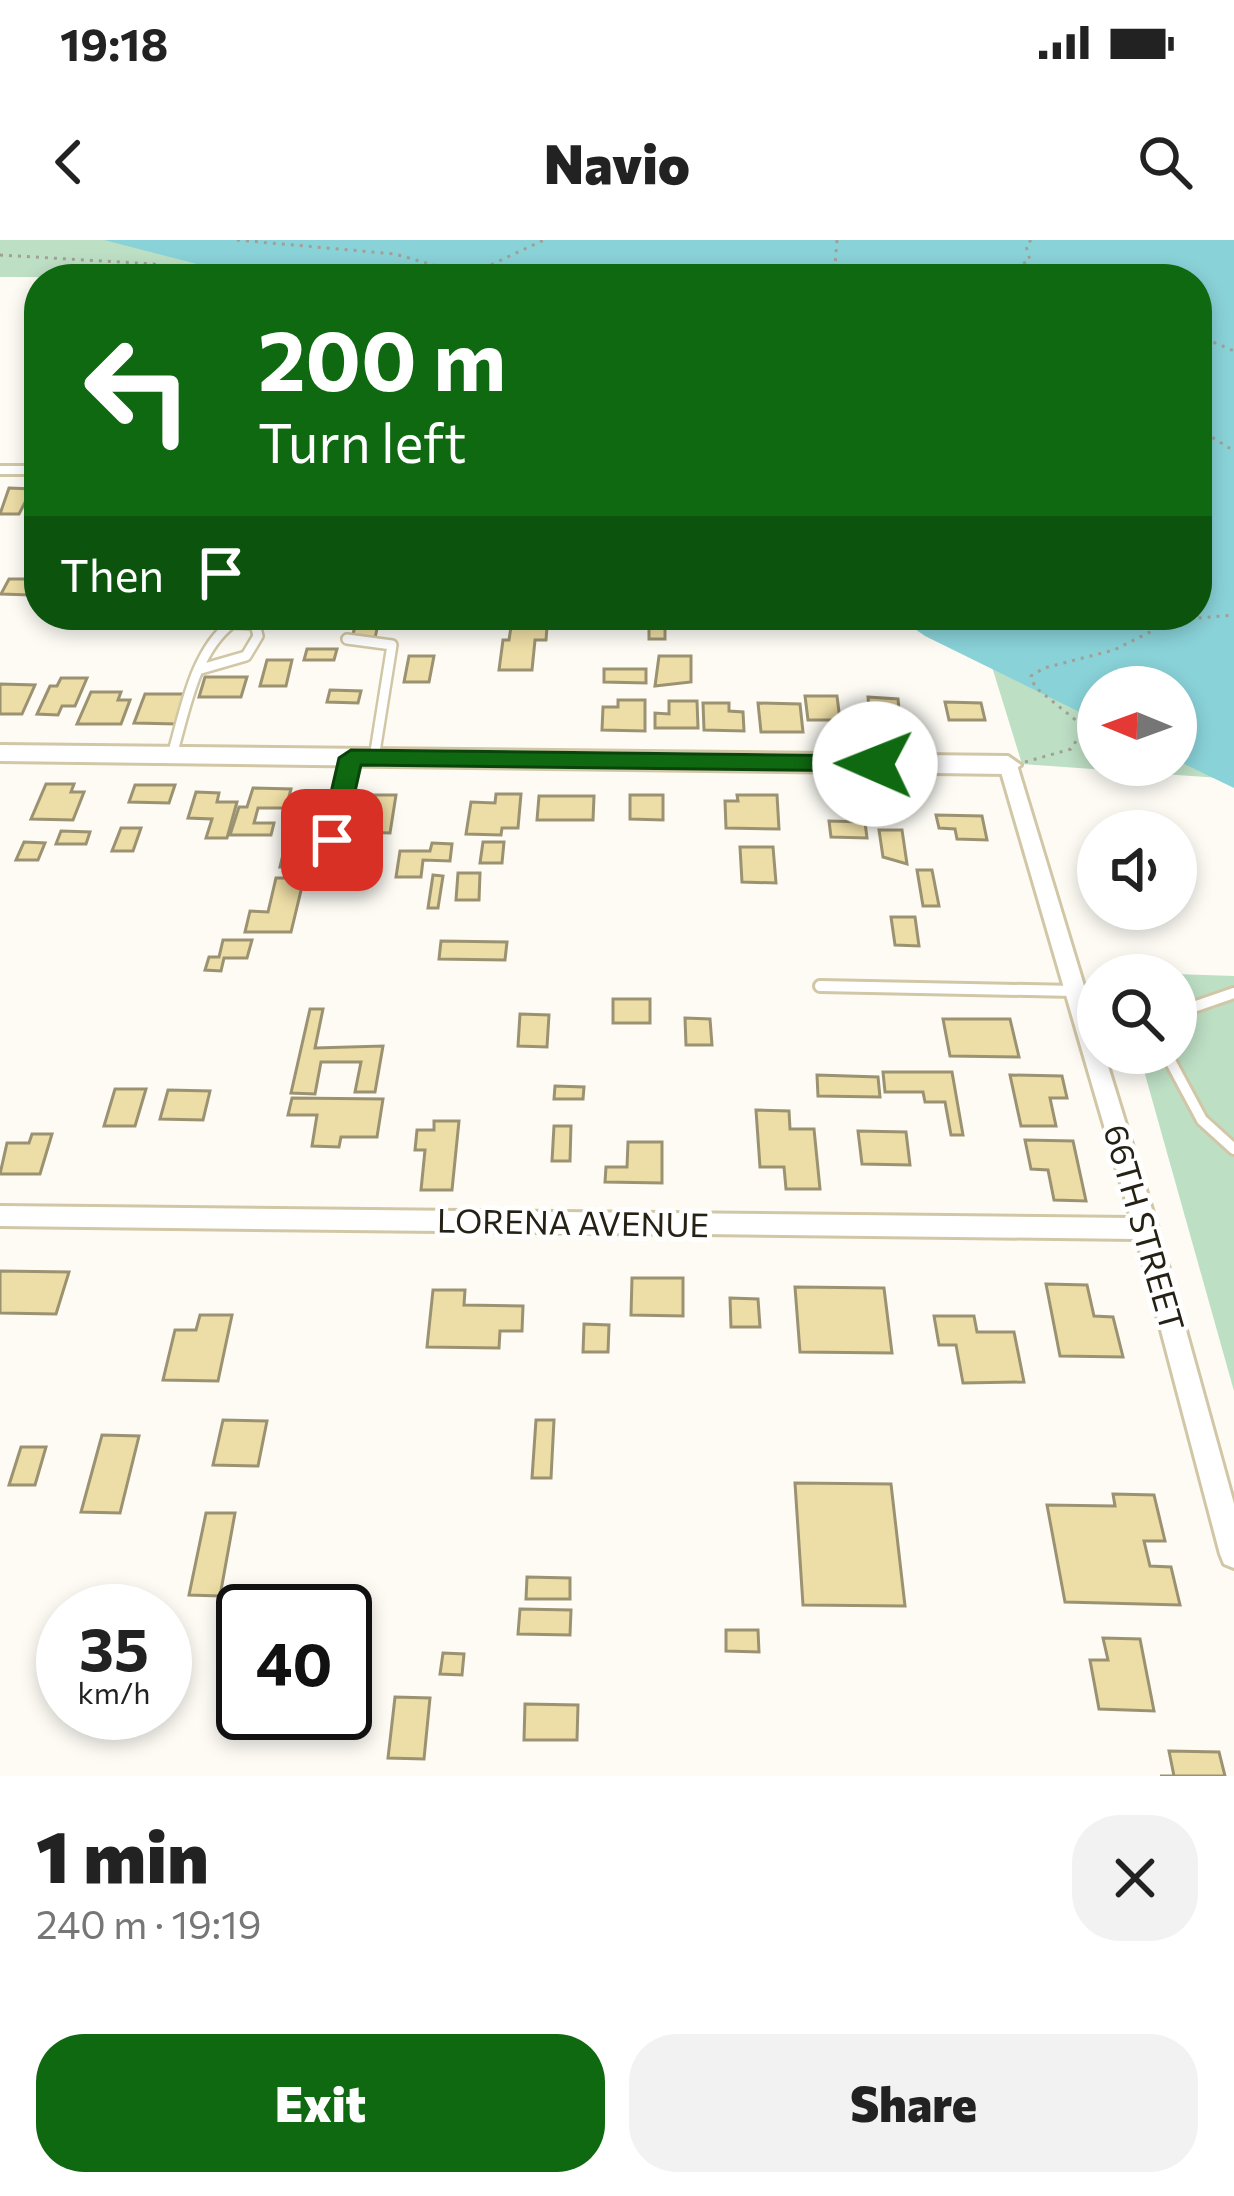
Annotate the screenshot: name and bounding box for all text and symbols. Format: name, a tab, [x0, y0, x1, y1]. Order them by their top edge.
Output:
text: 19:18	[60, 15, 168, 70]
icon: back	[36, 129, 102, 195]
text: Navio	[544, 129, 690, 195]
icon: search	[1132, 129, 1198, 195]
text: 200 m	[258, 306, 506, 408]
icon: left	[60, 312, 216, 468]
text: Turn left	[258, 408, 466, 474]
icon: arrive	[188, 540, 254, 606]
text: Then	[60, 546, 164, 601]
north arrow	[1077, 666, 1197, 786]
map controls	[1077, 666, 1197, 1074]
position arrow	[812, 701, 938, 827]
pin	[281, 789, 383, 891]
icon: arrive	[299, 807, 365, 873]
button: sound	[1077, 810, 1197, 930]
button: search	[1077, 954, 1197, 1074]
street label: 66TH STREET	[1096, 1119, 1195, 1336]
street label: LORENA AVENUE	[437, 1199, 709, 1244]
speed limit sign: 40	[216, 1584, 372, 1740]
text: 35	[79, 1610, 149, 1683]
text: km/h	[78, 1673, 150, 1710]
text: 1 min	[36, 1810, 209, 1898]
button: close	[1072, 1815, 1198, 1941]
text: 240 m · 19:19	[36, 1899, 261, 1947]
button: Exit	[36, 2034, 605, 2172]
button: Share	[629, 2034, 1198, 2172]

